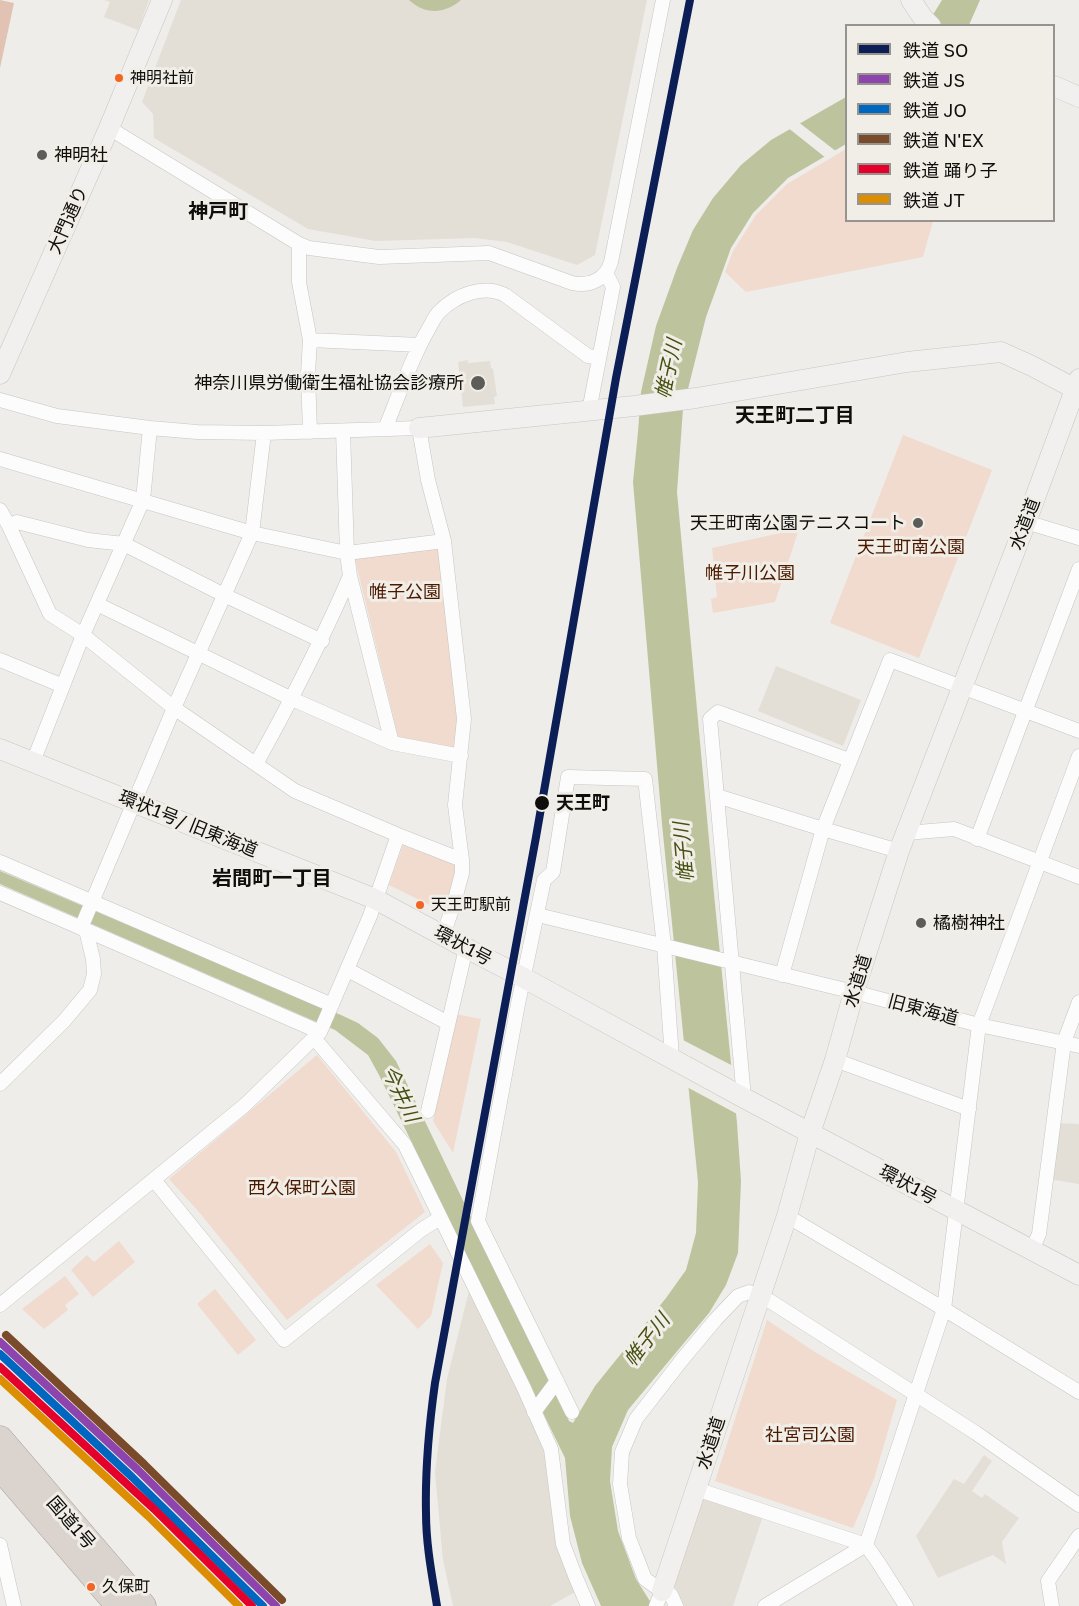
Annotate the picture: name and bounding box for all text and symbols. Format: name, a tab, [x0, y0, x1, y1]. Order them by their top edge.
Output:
legend	[845, 24, 1055, 222]
text: 鉄道 SO	[903, 39, 968, 61]
place label: 神明社前	[130, 68, 194, 88]
text: 鉄道 JS	[903, 69, 965, 91]
marker: 神明社前	[113, 72, 125, 84]
text: 鉄道 JO	[903, 99, 967, 121]
text: 鉄道 N'EX	[903, 129, 984, 151]
place label: 神明社	[54, 144, 108, 166]
marker: 神明社	[35, 148, 49, 162]
text: 鉄道 踊り子	[903, 159, 998, 181]
street label: 大門通り	[43, 183, 93, 257]
text: 鉄道 JT	[903, 189, 965, 211]
district label: 神戸町	[188, 200, 248, 224]
water label: 帷子川	[651, 337, 687, 401]
place label: 神奈川県労働衛生福祉協会診療所	[194, 372, 464, 394]
marker: 神奈川県労働衛生福祉協会診療所	[469, 374, 487, 392]
district label: 天王町二丁目	[735, 404, 855, 428]
street label: 水道道	[1005, 495, 1045, 553]
place label: 天王町南公園テニスコート	[690, 512, 906, 534]
marker: 天王町南公園テニスコート	[911, 516, 925, 530]
park label: 天王町南公園	[857, 536, 965, 558]
park label: 帷子川公園	[705, 562, 795, 584]
park label: 帷子公園	[369, 581, 441, 603]
street label: 環状1号/ 旧東海道	[115, 786, 261, 862]
place label: 天王町	[556, 792, 610, 814]
marker: 天王町	[533, 794, 551, 812]
water label: 帷子川	[669, 821, 699, 883]
district label: 岩間町一丁目	[212, 867, 332, 891]
place label: 天王町駅前	[431, 895, 511, 915]
marker: 天王町駅前	[414, 899, 426, 911]
place label: 橘樹神社	[933, 912, 1005, 934]
marker: 橘樹神社	[914, 916, 928, 930]
street label: 環状1号	[430, 922, 496, 970]
street label: 水道道	[840, 952, 876, 1010]
street label: 旧東海道	[885, 990, 961, 1030]
water label: 今井川	[376, 1062, 424, 1126]
street label: 環状1号	[875, 1161, 941, 1209]
park label: 西久保町公園	[248, 1177, 356, 1199]
water label: 帷子川	[619, 1309, 675, 1371]
street label: 水道道	[692, 1414, 730, 1472]
park label: 社宮司公園	[765, 1424, 855, 1446]
street label: 国道1号	[42, 1492, 100, 1554]
place label: 久保町	[102, 1577, 150, 1597]
marker: 久保町	[85, 1581, 97, 1593]

